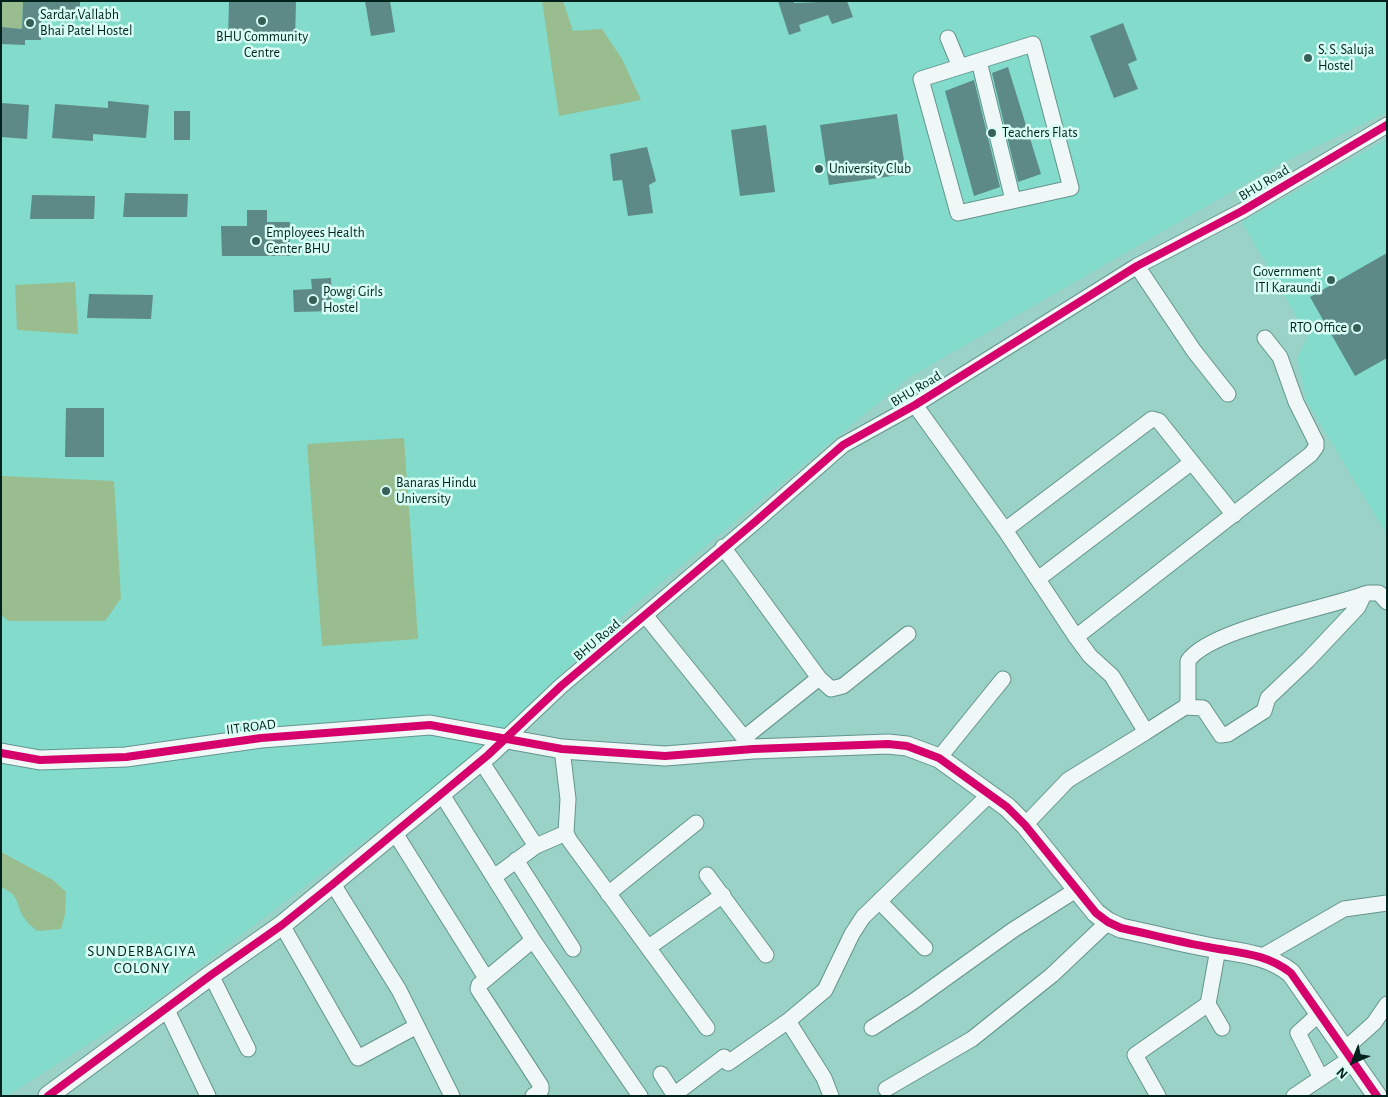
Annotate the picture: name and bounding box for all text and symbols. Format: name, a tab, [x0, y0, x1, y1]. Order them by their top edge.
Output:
place label: Sardar Vallabh Bhai Patel Hostel	[40, 7, 132, 40]
marker: BHU Community Centre	[256, 15, 268, 27]
marker: Sardar Vallabh Bhai Patel Hostel	[24, 17, 36, 29]
place label: BHU Community Centre	[216, 29, 308, 62]
place label: S. S. Saluja Hostel	[1318, 42, 1374, 74]
marker: S. S. Saluja Hostel	[1302, 52, 1314, 64]
place label: Teachers Flats	[1002, 125, 1078, 141]
marker: Teachers Flats	[986, 127, 998, 139]
place label: University Club	[829, 161, 911, 177]
street label: BHU Road	[1236, 161, 1292, 205]
marker: University Club	[813, 163, 825, 175]
place label: Employees Health Center BHU	[266, 225, 365, 258]
marker: Employees Health Center BHU	[250, 235, 262, 247]
place label: Government ITI Karaundi	[1253, 264, 1321, 296]
marker: Government ITI Karaundi	[1325, 274, 1337, 286]
place label: Powgi Girls Hostel	[323, 284, 383, 316]
marker: Powgi Girls Hostel	[307, 294, 319, 306]
place label: RTO Office	[1290, 320, 1347, 336]
marker: RTO Office	[1351, 322, 1363, 334]
street label: BHU Road	[888, 367, 944, 411]
place label: Banaras Hindu University	[396, 475, 476, 508]
marker: Banaras Hindu University	[380, 485, 392, 497]
street label: BHU Road	[570, 616, 624, 664]
street label: IIT ROAD	[225, 716, 277, 738]
district label: SUNDERBAGIYA COLONY	[86, 942, 198, 977]
north arrow	[1328, 1037, 1378, 1087]
text: N	[1334, 1064, 1351, 1081]

